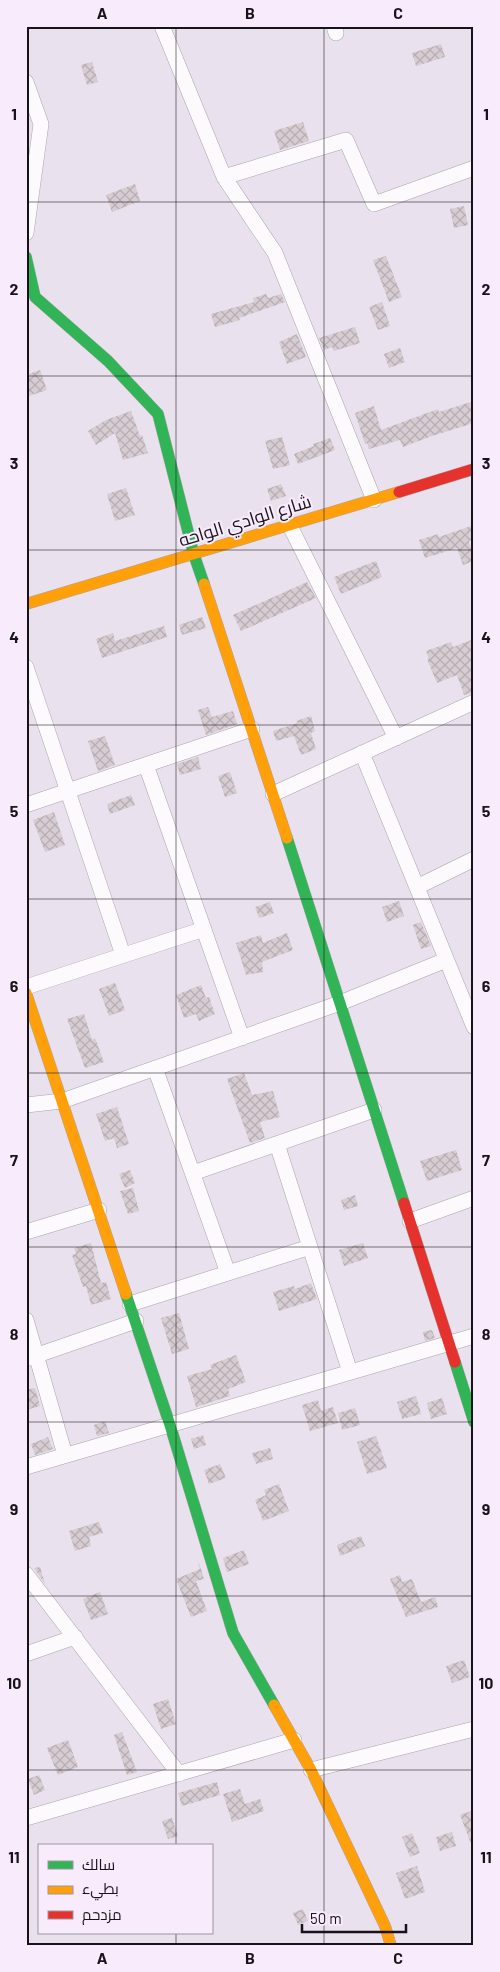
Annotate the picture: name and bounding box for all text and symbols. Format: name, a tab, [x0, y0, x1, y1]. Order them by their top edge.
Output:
text: A	[97, 3, 108, 22]
text: B	[245, 3, 255, 22]
text: C	[393, 3, 403, 22]
text: 1	[11, 104, 17, 123]
text: 1	[483, 104, 489, 123]
text: 2	[10, 279, 19, 298]
text: 2	[482, 279, 491, 298]
text: 3	[10, 453, 18, 472]
text: 3	[482, 453, 490, 472]
street label: شارع الوادي الواحه	[176, 489, 315, 554]
text: 4	[9, 627, 19, 646]
text: 4	[481, 627, 491, 646]
text: 5	[10, 801, 19, 820]
text: 5	[482, 801, 491, 820]
text: 6	[10, 976, 19, 995]
text: 6	[482, 976, 491, 995]
text: 7	[10, 1150, 18, 1169]
text: 7	[482, 1150, 490, 1169]
text: 8	[10, 1324, 19, 1343]
text: 8	[482, 1324, 491, 1343]
text: 9	[10, 1499, 18, 1518]
text: 9	[482, 1499, 490, 1518]
text: 10	[7, 1673, 21, 1692]
text: 10	[479, 1673, 493, 1692]
legend	[38, 1844, 212, 1934]
text: 11	[8, 1847, 20, 1866]
text: 11	[480, 1847, 492, 1866]
text: سالك	[82, 1855, 115, 1873]
text: بطيء	[82, 1879, 119, 1901]
scale bar	[302, 1902, 406, 1934]
text: مزدحم	[82, 1905, 122, 1925]
text: 50 m	[310, 1909, 342, 1927]
text: A	[97, 1948, 108, 1967]
text: B	[245, 1948, 255, 1967]
text: C	[393, 1948, 403, 1967]

